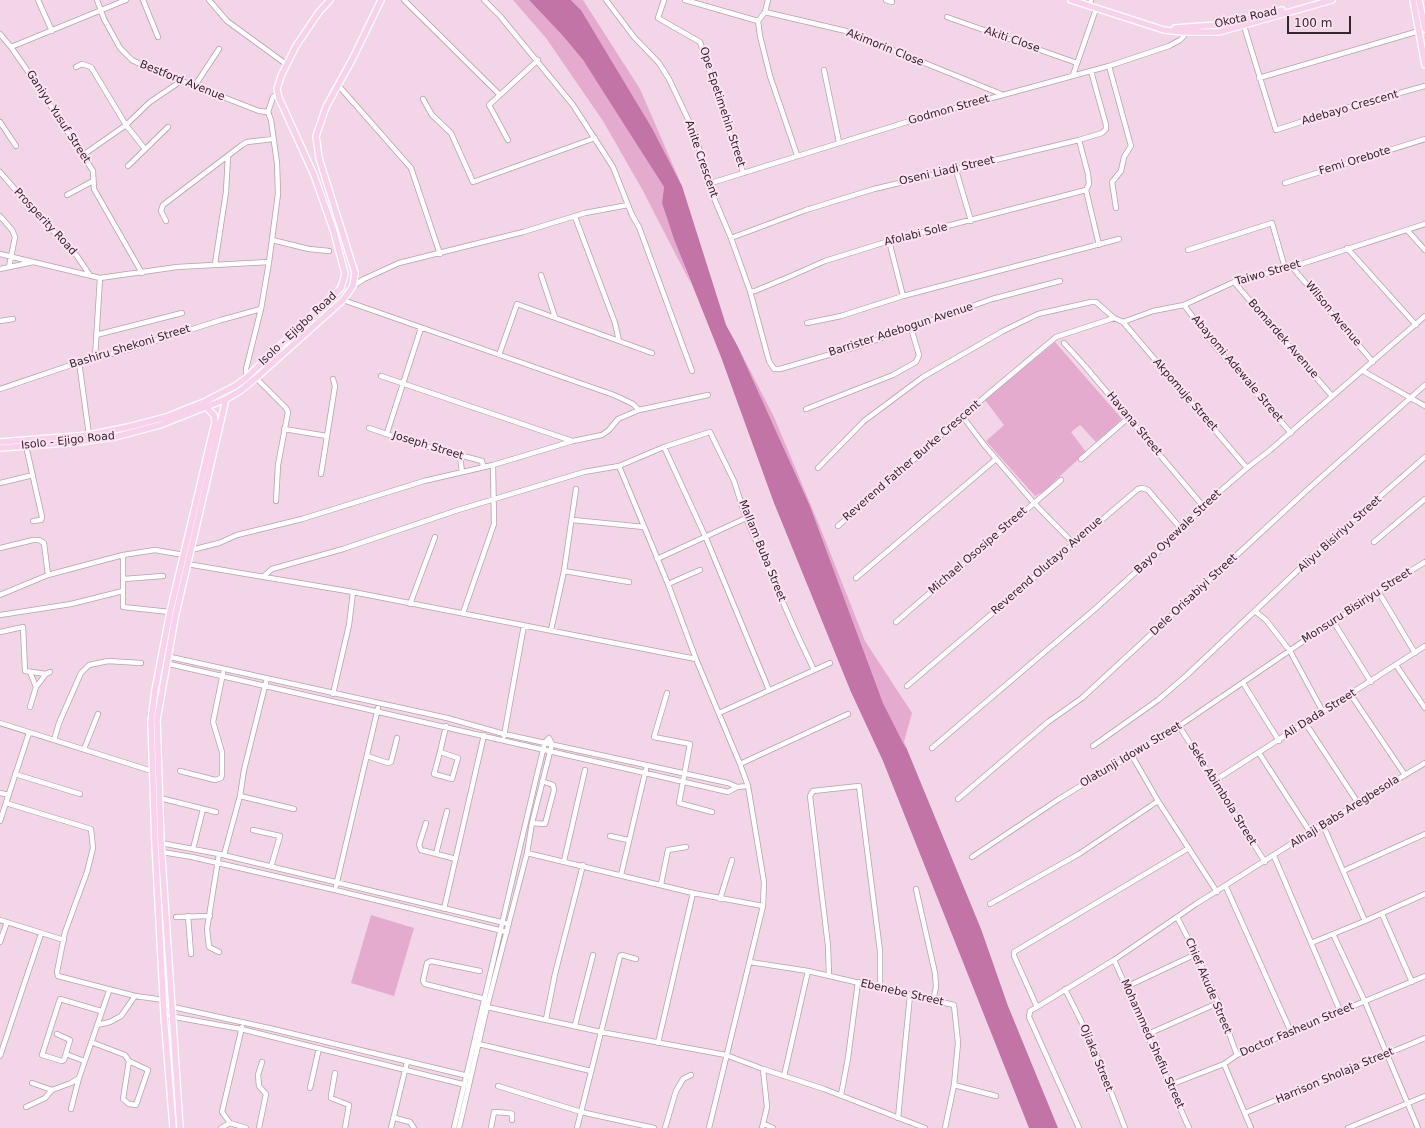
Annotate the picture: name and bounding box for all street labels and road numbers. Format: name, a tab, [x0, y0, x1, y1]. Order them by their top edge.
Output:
street label: Okota Road	[1214, 5, 1278, 31]
street label: Akiti Close	[983, 24, 1041, 56]
street label: Akimorin Close	[844, 26, 926, 70]
street label: Ope Epetimehin Street	[696, 45, 748, 169]
street label: Bestford Avenue	[138, 58, 226, 104]
street label: Ganiyu Yusuf Street	[23, 68, 93, 166]
street label: Adebayo Crescent	[1300, 88, 1400, 128]
street label: Godmon Street	[907, 92, 991, 128]
street label: Anite Crescent	[682, 119, 720, 199]
street label: Femi Orebote	[1318, 144, 1392, 178]
street label: Oseni Liadi Street	[898, 154, 996, 188]
street label: Prosperity Road	[11, 186, 79, 258]
street label: Afolabi Sole	[883, 221, 949, 249]
street label: Taiwo Street	[1234, 257, 1302, 289]
street label: Wilson Avenue	[1302, 279, 1364, 349]
street label: Isolo - Ejigbo Road	[256, 290, 340, 368]
street label: Bomardek Avenue	[1245, 297, 1321, 381]
street label: Barrister Adebogun Avenue	[827, 300, 975, 360]
street label: Abayomi Adewale Street	[1188, 313, 1286, 425]
street label: Bashiru Shekoni Street	[68, 322, 192, 372]
street label: Akpomuje Street	[1150, 356, 1220, 434]
street label: Havana Street	[1104, 390, 1164, 458]
street label: Reverend Father Burke Crescent	[841, 398, 983, 524]
street label: Joseph Street	[391, 429, 465, 463]
street label: Isolo - Ejigo Road	[20, 430, 116, 452]
street label: Bayo Oyewale Street	[1132, 487, 1224, 577]
street label: Aliyu Bisiriyu Street	[1295, 493, 1385, 575]
street label: Mallam Buba Street	[736, 498, 788, 604]
street label: Michael Ososipe Street	[926, 505, 1030, 597]
street label: Reverend Olutayo Avenue	[989, 514, 1105, 618]
street label: Dele Orisabiyi Street	[1148, 551, 1240, 639]
street label: Monsuru Bisiriyu Street	[1300, 566, 1414, 646]
street label: Ali Dada Street	[1281, 686, 1359, 742]
street label: Olatunji Idowu Street	[1078, 719, 1184, 791]
street label: Seke Abimbola Street	[1185, 740, 1259, 848]
street label: Alhaji Babs Aregbesola	[1288, 773, 1402, 851]
street label: Chief Akude Street	[1182, 936, 1234, 1036]
street label: Ebenebe Street	[859, 977, 945, 1009]
street label: Mohammed Shefiu Street	[1117, 977, 1187, 1111]
street label: Doctor Fasheun Street	[1238, 1000, 1356, 1060]
street label: Ojiaka Street	[1077, 1022, 1115, 1094]
street label: Harrison Sholaja Street	[1274, 1045, 1396, 1107]

